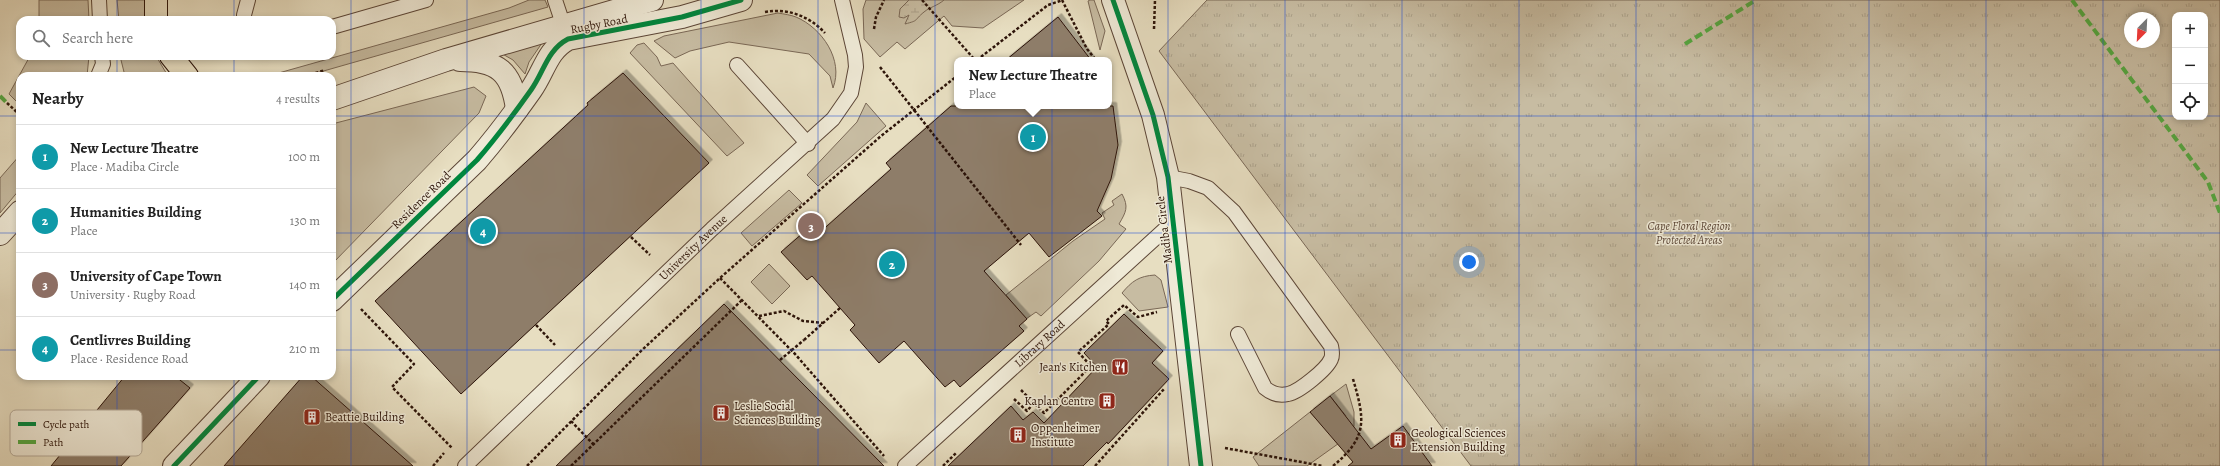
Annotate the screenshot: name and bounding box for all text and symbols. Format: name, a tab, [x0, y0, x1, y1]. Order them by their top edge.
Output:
street label: Rugby Road	[569, 10, 630, 37]
north arrow	[2124, 12, 2160, 48]
map controls	[2172, 12, 2208, 120]
button: +	[2172, 12, 2208, 48]
search box	[16, 16, 336, 60]
icon: search	[30, 27, 52, 49]
text: Search here	[62, 28, 133, 48]
button: −	[2172, 48, 2208, 84]
popup	[954, 57, 1112, 109]
text: New Lecture Theatre	[969, 65, 1097, 85]
button: locate	[2172, 84, 2208, 120]
text: Place	[969, 85, 996, 102]
text: Nearby	[32, 87, 83, 110]
text: 4 results	[276, 90, 320, 107]
pin: 1	[1020, 122, 1046, 152]
text: New Lecture Theatre	[70, 138, 199, 158]
text: 1	[43, 148, 47, 165]
text: 100 m	[288, 148, 320, 165]
text: Place · Madiba Circle	[70, 158, 179, 175]
street label: Residence Road	[388, 167, 455, 232]
street label: Madiba Circle	[1152, 195, 1176, 265]
text: Humanities Building	[70, 202, 201, 222]
street label: University Avenue	[655, 211, 731, 284]
pin: 3	[798, 211, 824, 241]
text: 2	[42, 212, 48, 229]
text: 130 m	[290, 212, 320, 229]
pin: 4	[470, 216, 496, 246]
park label: Cape Floral Region Protected Areas	[1648, 218, 1731, 248]
text: Place	[70, 222, 98, 239]
pin: 2	[879, 249, 905, 279]
your location	[1459, 252, 1479, 272]
text: University of Cape Town	[70, 266, 222, 286]
text: 3	[42, 276, 48, 293]
text: 140 m	[289, 276, 320, 293]
text: University · Rugby Road	[70, 286, 195, 303]
street label: Library Road	[1011, 316, 1069, 371]
text: Centlivres Building	[70, 330, 191, 350]
text: 4	[42, 340, 48, 357]
text: 210 m	[289, 340, 320, 357]
text: Place · Residence Road	[70, 350, 188, 367]
restaurant icon: Jean's Kitchen	[1110, 357, 1130, 377]
place label: Jean's Kitchen	[1039, 359, 1107, 375]
building icon: Kaplan Centre	[1097, 391, 1117, 411]
place label: Kaplan Centre	[1024, 393, 1094, 409]
place label: Leslie Social Sciences Building	[734, 398, 820, 428]
building icon: Leslie Social Sciences Building	[711, 403, 731, 423]
building icon: Beattie Building	[302, 407, 322, 427]
place label: Beattie Building	[325, 409, 404, 425]
legend	[10, 410, 142, 456]
text: Cycle path	[43, 417, 90, 432]
place label: Oppenheimer Institute	[1031, 420, 1099, 450]
building icon: Oppenheimer Institute	[1008, 425, 1028, 445]
place label: Geological Sciences Extension Building	[1411, 425, 1506, 455]
building icon: Geological Sciences Extension Building	[1388, 430, 1408, 450]
text: Path	[43, 435, 64, 450]

